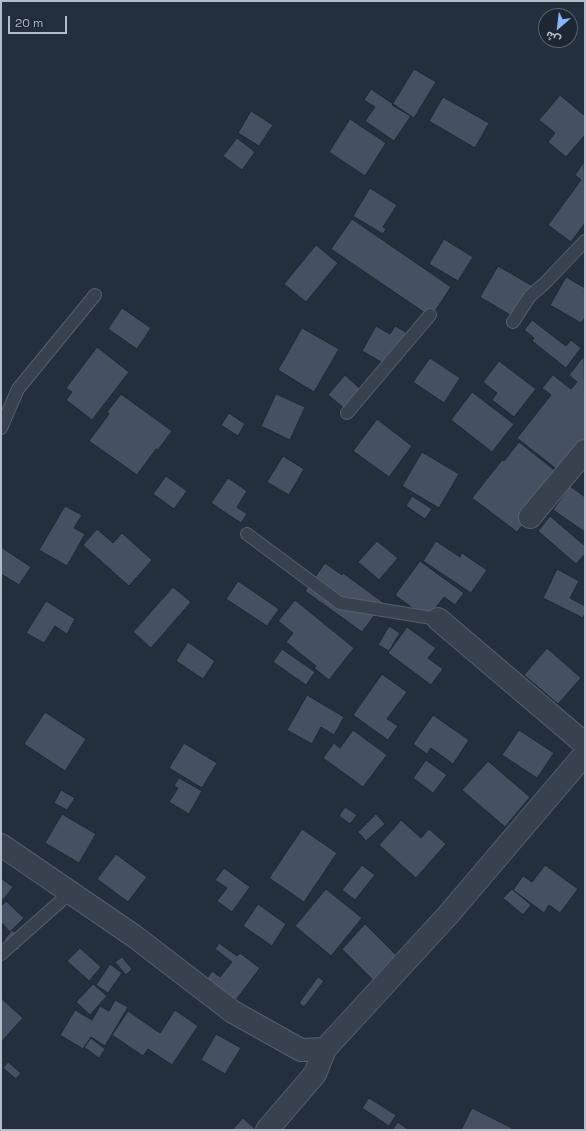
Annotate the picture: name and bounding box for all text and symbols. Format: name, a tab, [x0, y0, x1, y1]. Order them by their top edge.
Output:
scale bar	[10, 8, 69, 34]
north arrow	[538, 8, 578, 48]
text: 20 m	[15, 15, 43, 31]
text: ش	[543, 28, 563, 47]

